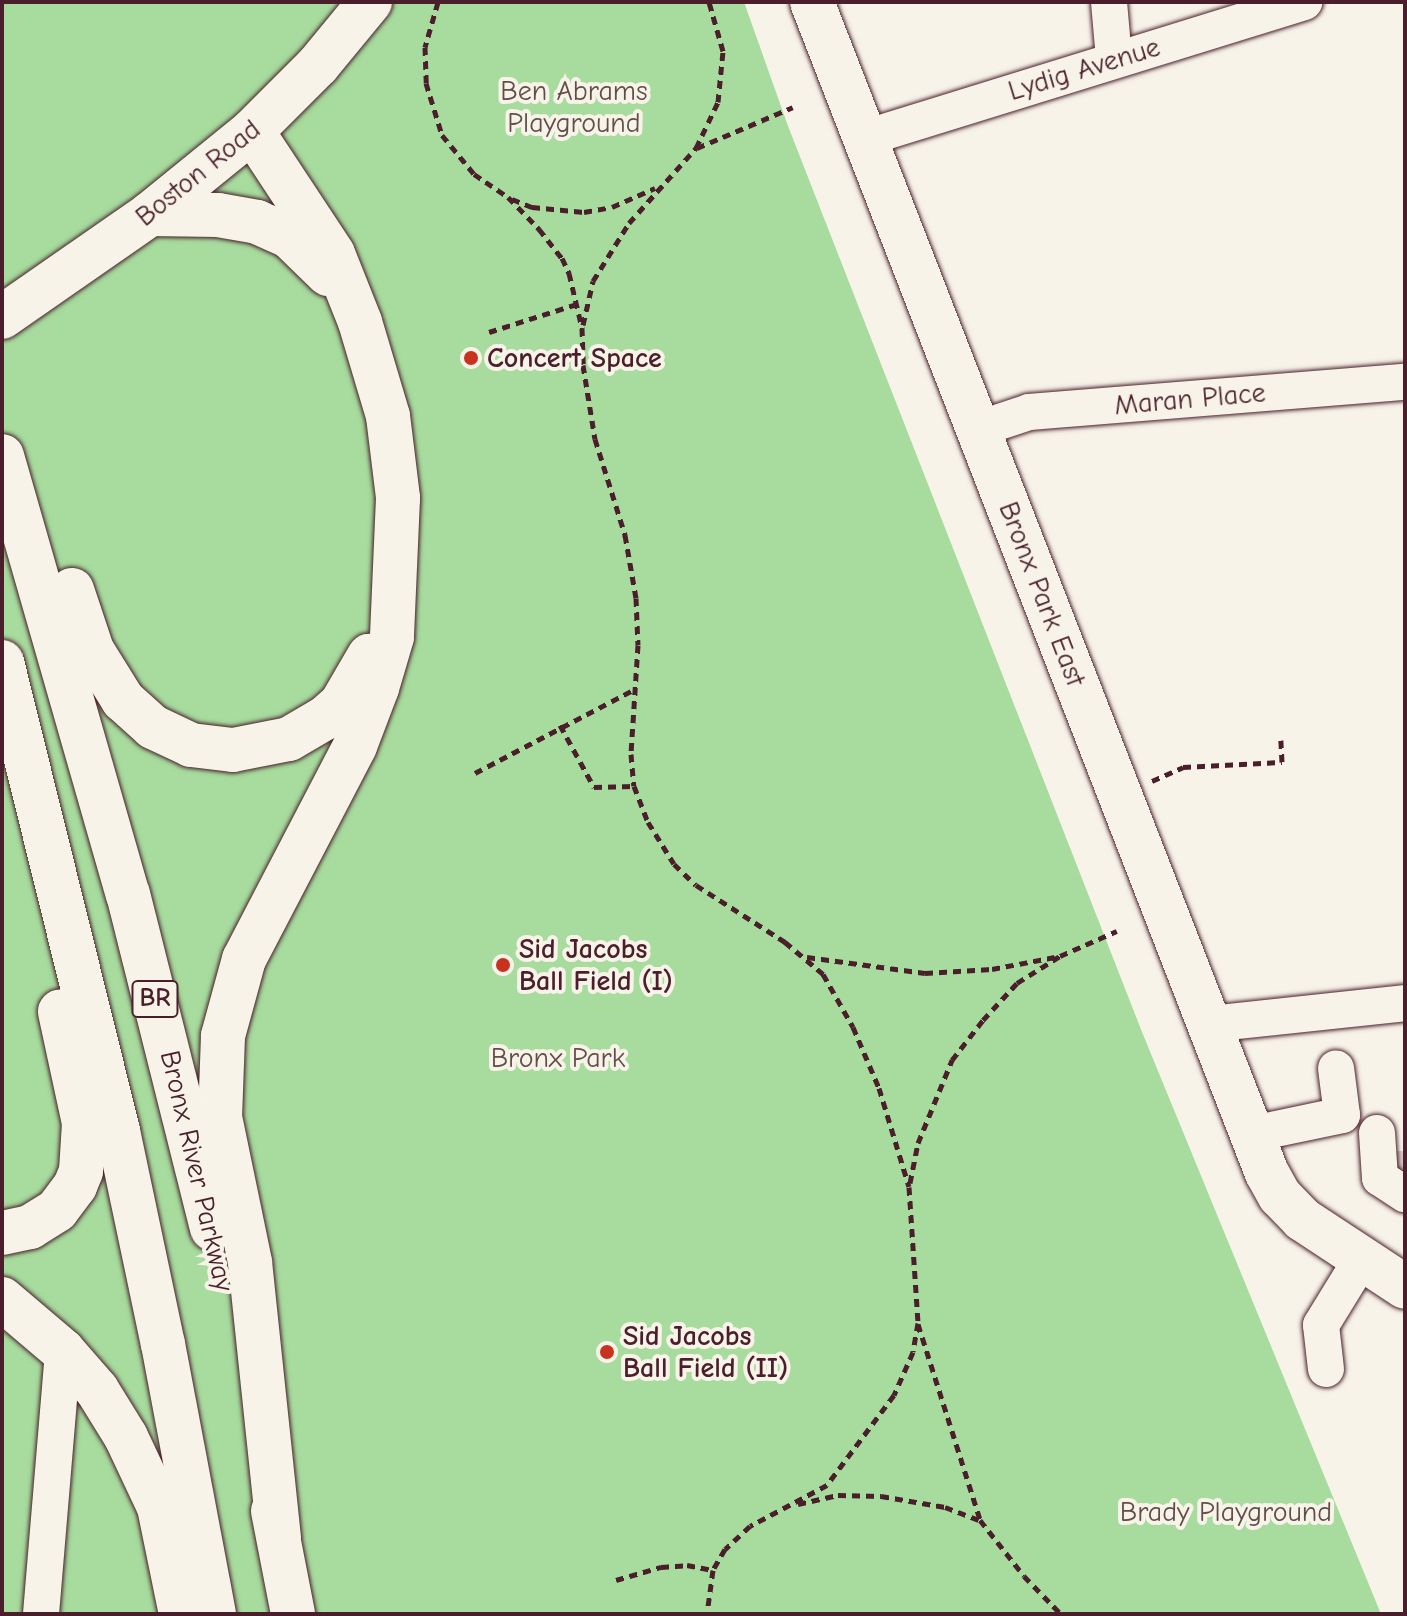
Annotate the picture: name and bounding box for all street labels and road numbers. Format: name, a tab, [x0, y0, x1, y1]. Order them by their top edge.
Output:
street label: Lydig Avenue	[1004, 30, 1164, 108]
street label: Boston Road	[129, 112, 267, 234]
street label: Maran Place	[1113, 376, 1267, 422]
street label: Bronx Park East	[991, 497, 1093, 691]
road number: BR	[131, 977, 179, 1021]
street label: Bronx River Parkway	[153, 1047, 241, 1295]

